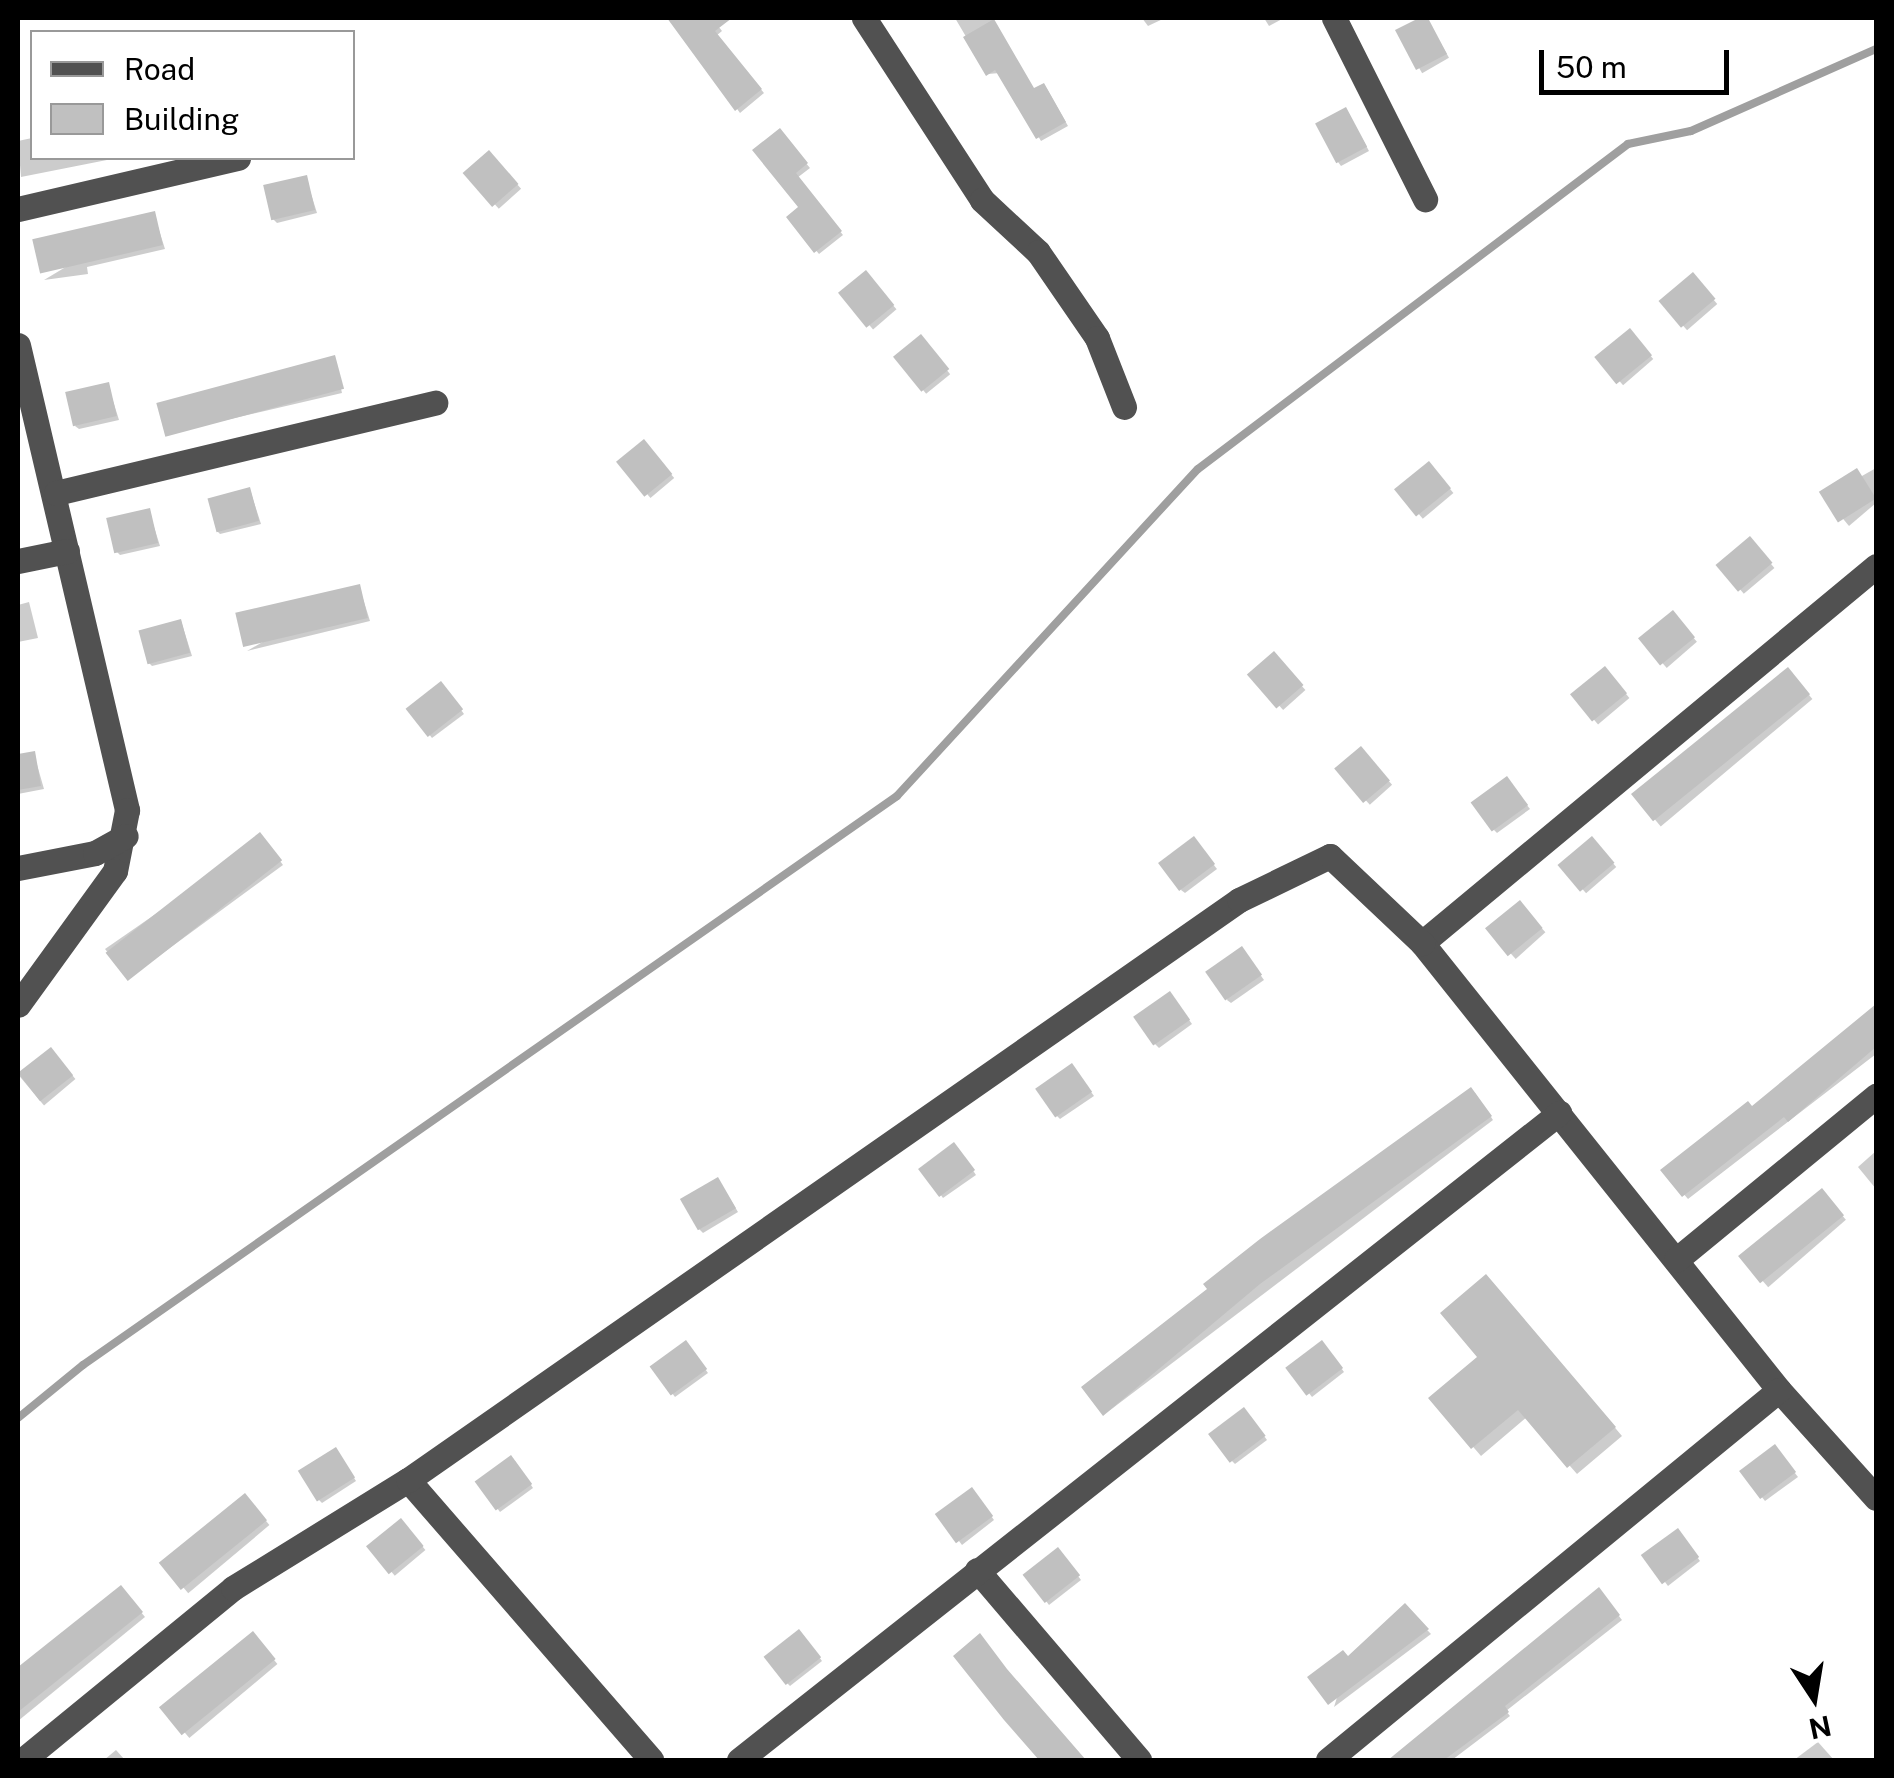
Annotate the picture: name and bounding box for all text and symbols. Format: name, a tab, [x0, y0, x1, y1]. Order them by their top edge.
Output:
legend	[30, 30, 355, 160]
scale bar	[1544, 30, 1734, 92]
text: 50 m	[1556, 49, 1627, 85]
text: Road	[124, 51, 195, 87]
text: Building	[124, 101, 239, 137]
north arrow	[1764, 1648, 1864, 1748]
text: N	[1806, 1709, 1834, 1746]

